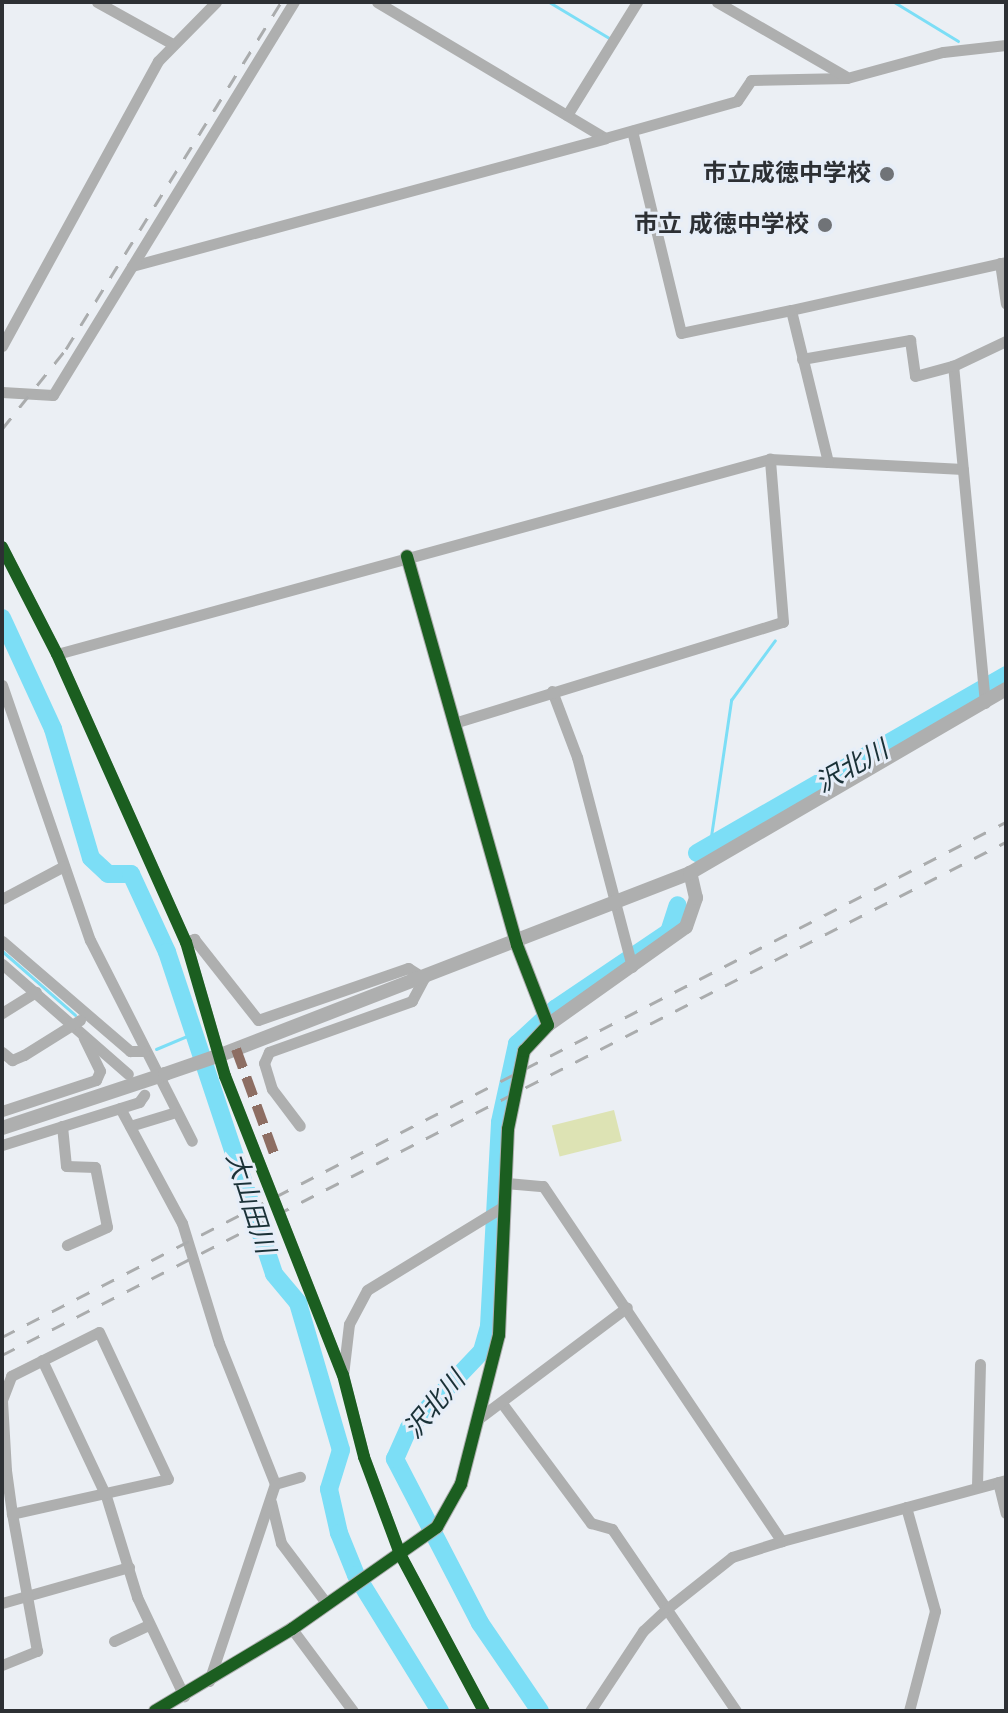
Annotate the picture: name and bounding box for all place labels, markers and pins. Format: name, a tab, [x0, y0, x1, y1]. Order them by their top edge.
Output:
place label: 市立成徳中学校	[703, 160, 871, 188]
marker: 市立成徳中学校	[878, 165, 896, 183]
place label: 市立 成徳中学校	[634, 211, 809, 239]
marker: 市立 成徳中学校	[816, 216, 834, 234]

